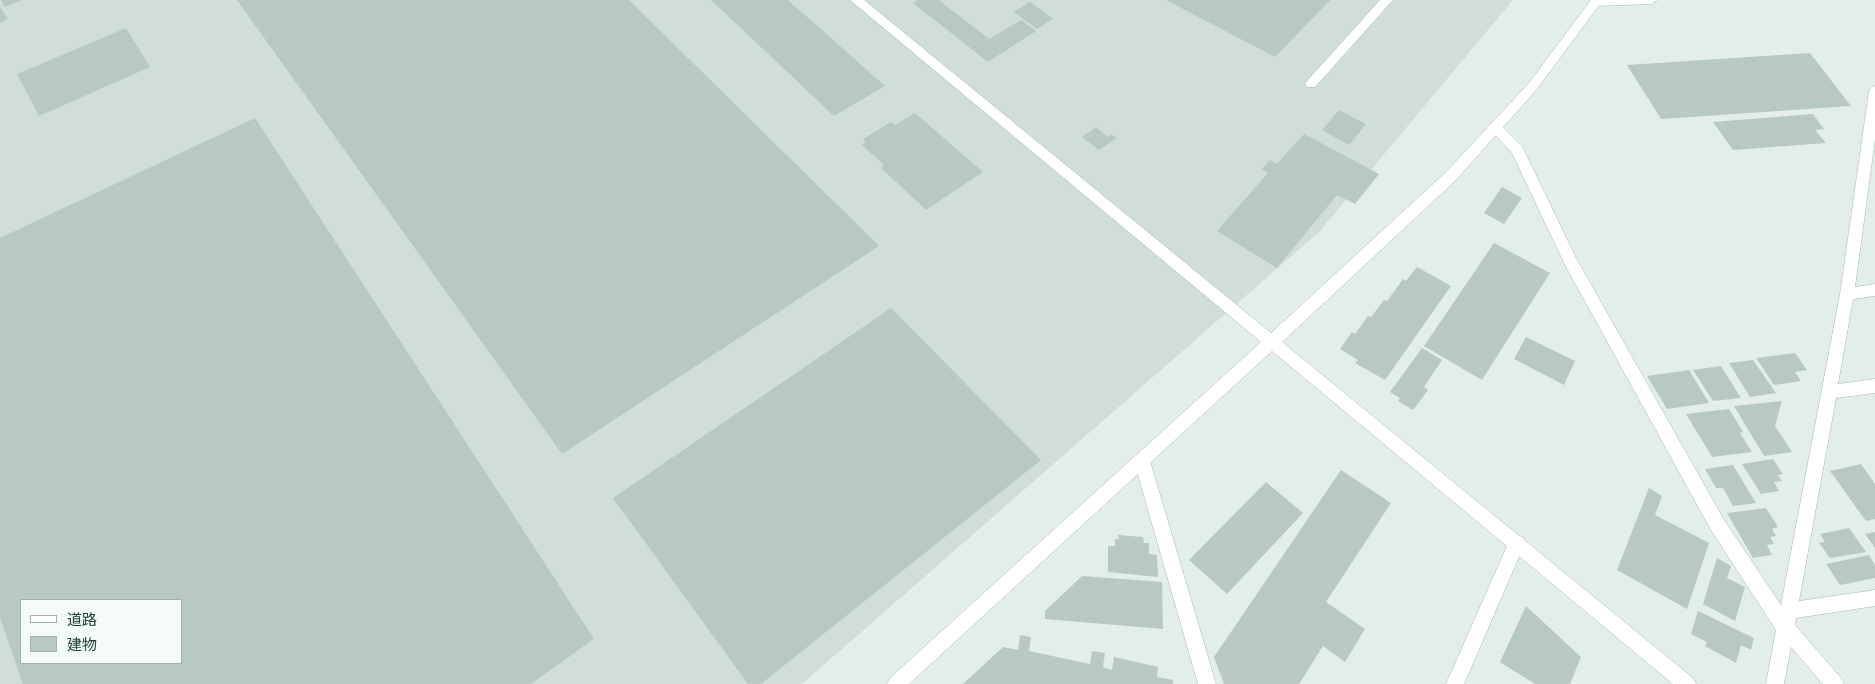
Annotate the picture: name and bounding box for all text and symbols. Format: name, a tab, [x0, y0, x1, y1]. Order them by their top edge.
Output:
legend	[20, 599, 182, 664]
text: 道路	[67, 611, 97, 629]
text: 建物	[67, 636, 97, 654]

